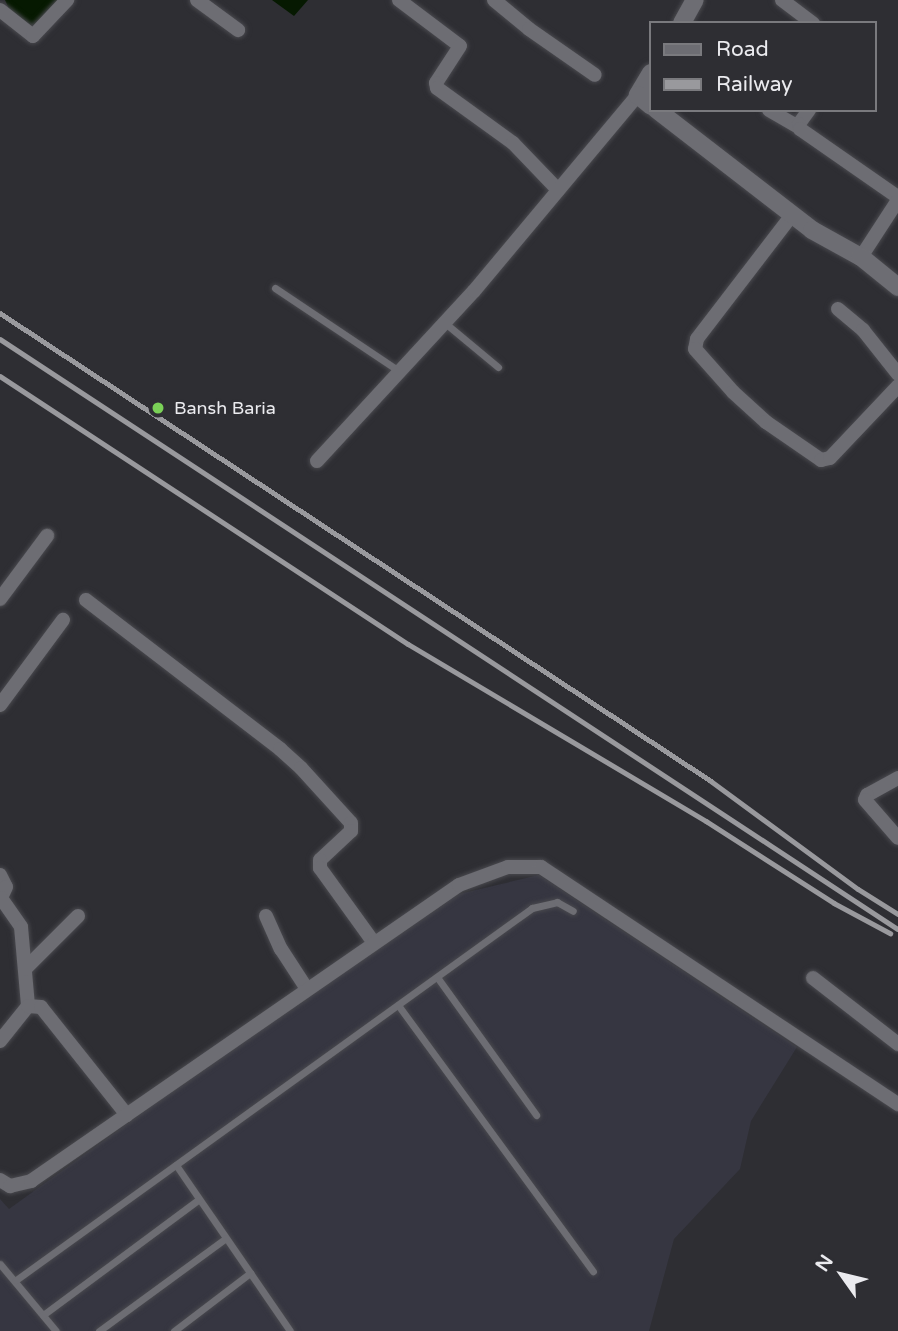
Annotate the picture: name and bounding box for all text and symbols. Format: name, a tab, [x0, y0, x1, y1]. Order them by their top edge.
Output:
legend	[650, 21, 877, 112]
text: Road	[716, 37, 769, 62]
text: Railway	[716, 72, 793, 97]
place label: Bansh Baria	[174, 397, 276, 419]
marker: Bansh Baria	[148, 398, 168, 418]
north arrow	[807, 1240, 877, 1310]
text: N	[811, 1251, 838, 1276]

